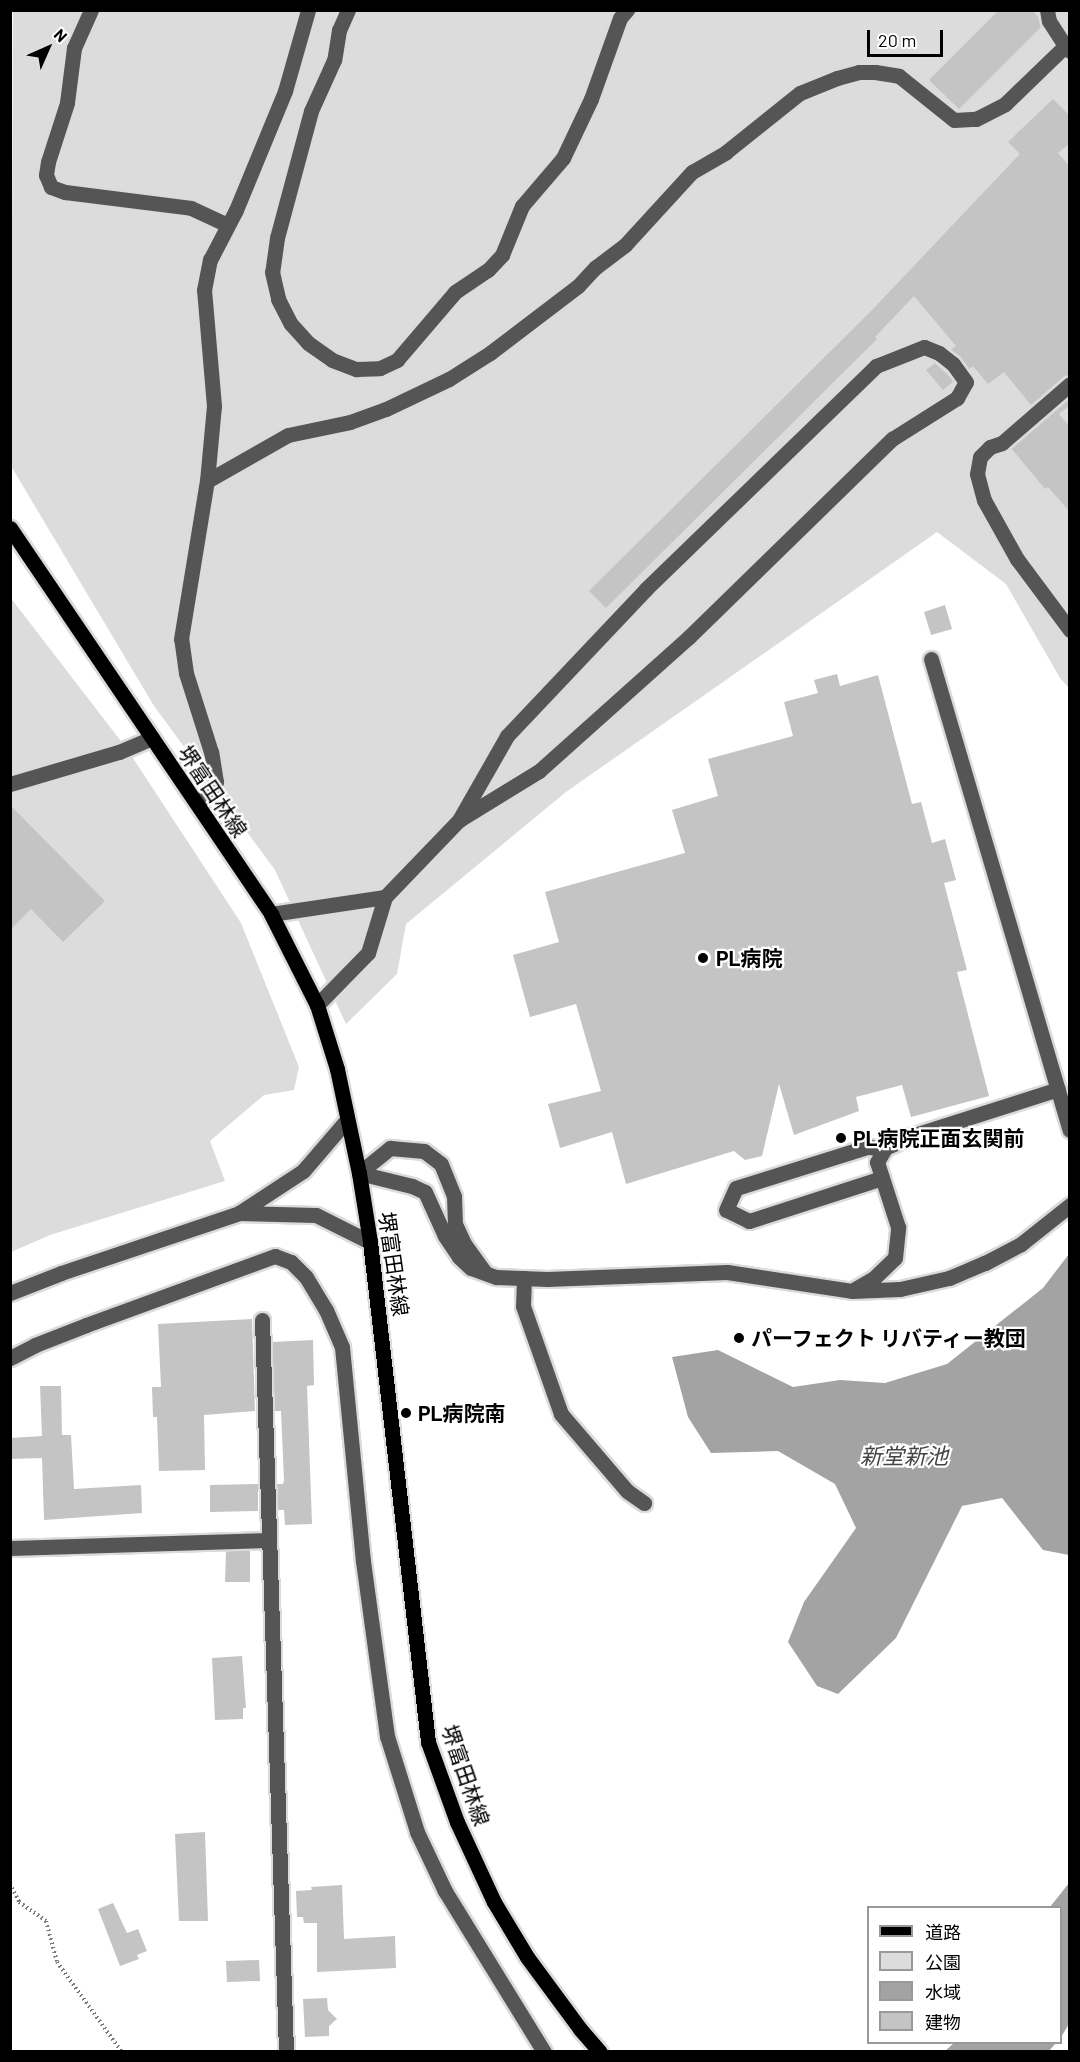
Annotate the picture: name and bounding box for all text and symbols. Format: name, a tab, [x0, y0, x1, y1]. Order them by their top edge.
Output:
north arrow	[18, 18, 78, 78]
scale bar	[870, 18, 946, 56]
text: N	[51, 24, 72, 45]
text: 20 m	[878, 29, 916, 51]
street label: 堺富田林線	[173, 740, 253, 842]
place label: PL病院	[716, 945, 783, 971]
marker: PL病院	[694, 949, 712, 967]
place label: PL病院正面玄関前	[853, 1125, 1025, 1151]
marker: PL病院正面玄関前	[834, 1131, 848, 1145]
street label: 堺富田林線	[374, 1210, 414, 1318]
place label: パーフェクト リバティー教団	[751, 1325, 1028, 1351]
marker: パーフェクト リバティー教団	[732, 1331, 746, 1345]
place label: PL病院南	[418, 1400, 506, 1426]
marker: PL病院南	[399, 1406, 413, 1420]
water label: 新堂新池	[860, 1443, 948, 1469]
street label: 堺富田林線	[437, 1721, 495, 1829]
legend	[867, 1906, 1062, 2044]
text: 道路	[925, 1921, 961, 1943]
text: 公園	[925, 1951, 961, 1973]
text: 水域	[925, 1981, 961, 2003]
text: 建物	[925, 2011, 961, 2033]

